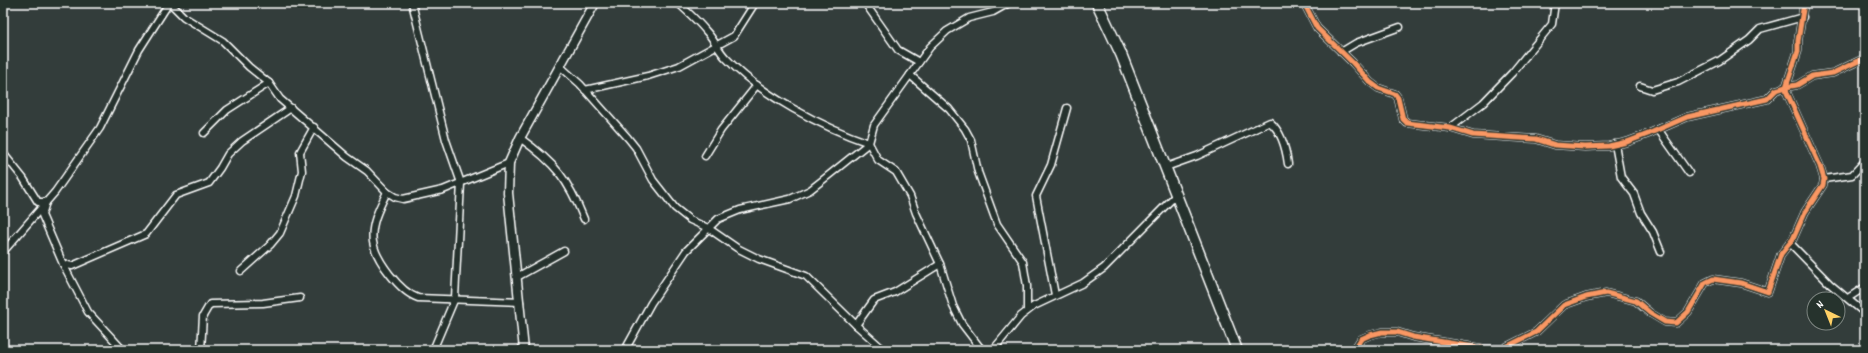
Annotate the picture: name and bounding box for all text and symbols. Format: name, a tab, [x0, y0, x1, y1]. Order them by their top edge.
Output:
north arrow	[1806, 291, 1846, 331]
text: N	[1813, 297, 1828, 313]

